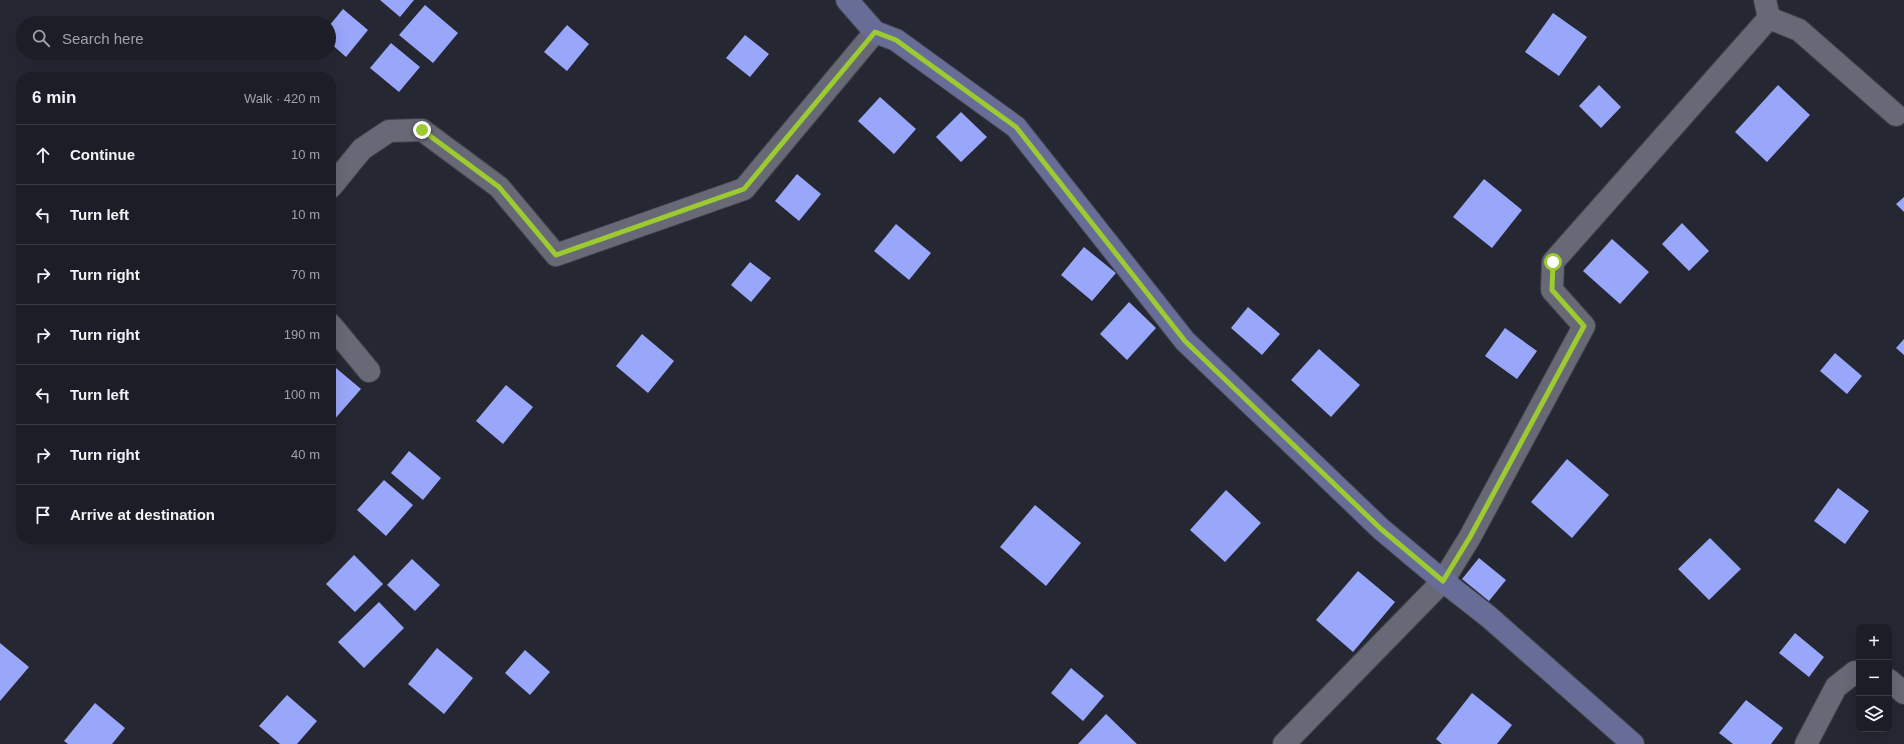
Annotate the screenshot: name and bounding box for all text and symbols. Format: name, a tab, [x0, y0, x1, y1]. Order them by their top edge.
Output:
search box	[16, 16, 336, 60]
icon: search	[30, 27, 52, 49]
text: Search here	[62, 30, 144, 47]
text: 6 min	[32, 88, 76, 107]
text: Walk · 420 m	[244, 91, 320, 106]
route end	[413, 121, 431, 139]
icon: ahead	[32, 144, 54, 166]
text: Continue	[70, 146, 135, 163]
text: 10 m	[291, 147, 320, 162]
icon: left	[32, 204, 54, 226]
text: Turn left	[70, 206, 129, 223]
text: 10 m	[291, 207, 320, 222]
route start	[1544, 253, 1562, 271]
icon: right	[32, 264, 54, 286]
text: Turn right	[70, 266, 140, 283]
text: 70 m	[291, 267, 320, 282]
icon: right	[32, 324, 54, 346]
text: Turn right	[70, 326, 140, 343]
text: 190 m	[284, 327, 320, 342]
icon: left	[32, 384, 54, 406]
text: Turn left	[70, 386, 129, 403]
text: 100 m	[284, 387, 320, 402]
icon: right	[32, 444, 54, 466]
text: Turn right	[70, 446, 140, 463]
text: 40 m	[291, 447, 320, 462]
icon: arrive	[32, 504, 54, 526]
text: Arrive at destination	[70, 506, 215, 523]
map controls	[1856, 624, 1892, 732]
button: +	[1856, 624, 1892, 660]
button: −	[1856, 660, 1892, 696]
button: layers	[1856, 696, 1892, 732]

